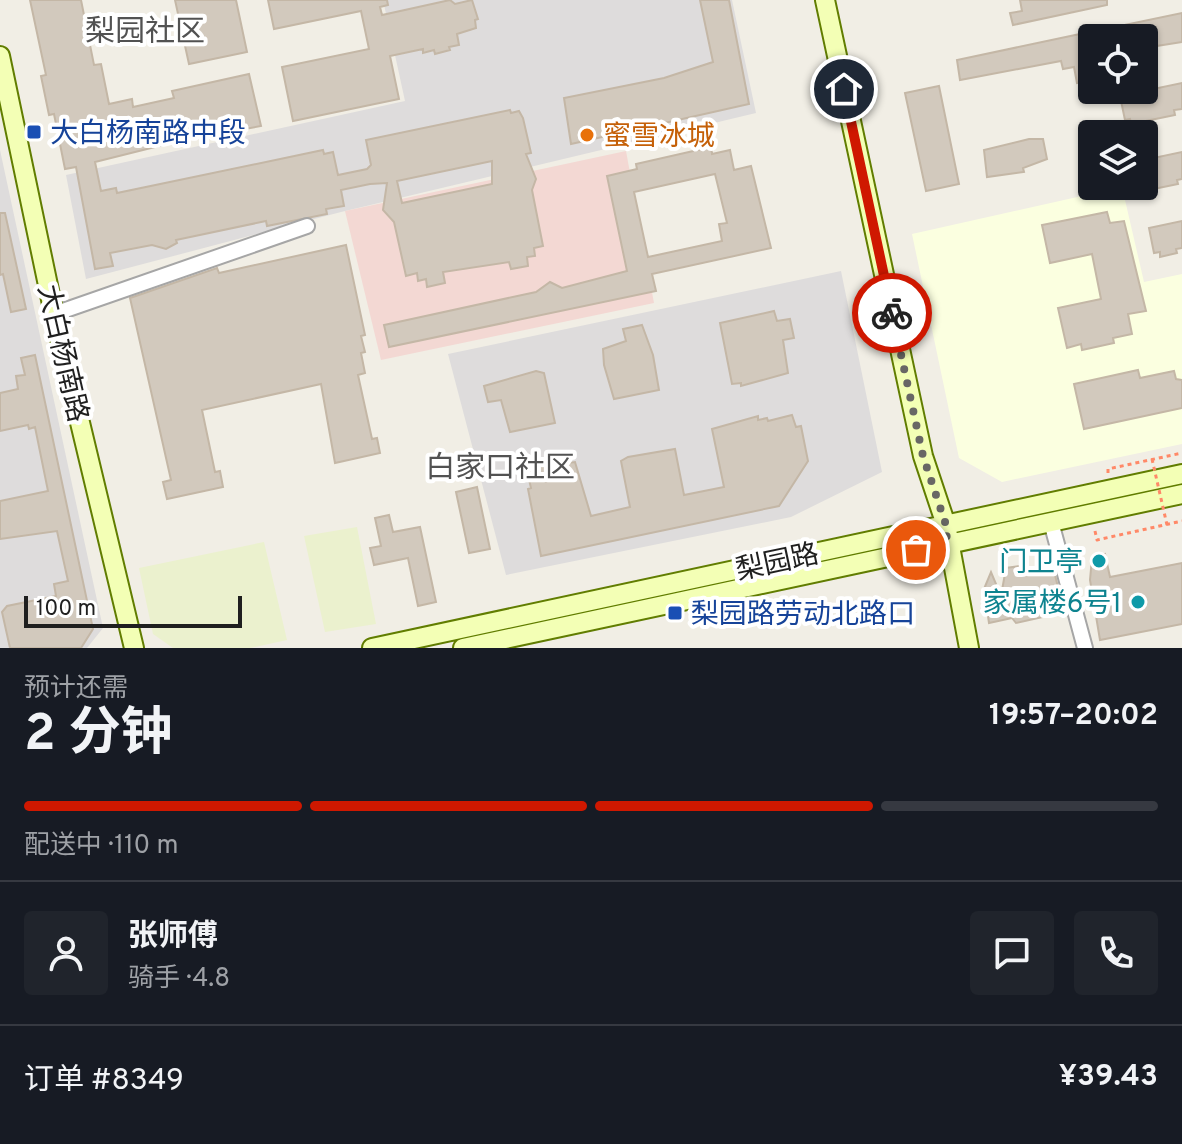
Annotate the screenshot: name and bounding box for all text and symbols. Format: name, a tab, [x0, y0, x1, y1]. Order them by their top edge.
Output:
district label: 梨园社区	[85, 15, 205, 52]
map controls	[1078, 24, 1158, 200]
button: locate	[1078, 24, 1158, 104]
pin	[810, 55, 878, 123]
icon: home	[822, 67, 866, 111]
place label: 大白杨南路中段	[50, 117, 246, 153]
place label: 蜜雪冰城	[603, 120, 715, 156]
button: layers	[1078, 120, 1158, 200]
marker: 大白杨南路中段	[25, 123, 43, 141]
marker: 蜜雪冰城	[578, 126, 596, 144]
courier	[852, 273, 932, 353]
street label: 大白杨南路	[28, 281, 94, 426]
icon: bike	[870, 291, 914, 335]
district label: 白家口社区	[425, 451, 575, 488]
pin	[882, 516, 950, 584]
icon: bag	[894, 528, 938, 572]
street label: 梨园路	[733, 538, 822, 590]
place label: 门卫亭	[999, 546, 1083, 582]
marker: 门卫亭	[1090, 552, 1108, 570]
place label: 家属楼6号1	[983, 587, 1122, 623]
scale bar	[24, 592, 242, 628]
marker: 家属楼6号1	[1129, 593, 1147, 611]
text: 100 m	[36, 596, 96, 623]
place label: 梨园路劳动北路口	[691, 598, 915, 634]
marker: 梨园路劳动北路口	[666, 604, 684, 622]
text: 预计还需	[24, 673, 128, 706]
text: 19:57–20:02	[989, 698, 1158, 735]
text: 2 分钟	[24, 703, 173, 769]
text: 配送中 · 110 m	[24, 830, 178, 863]
button: person	[24, 911, 108, 995]
button: chat	[970, 911, 1054, 995]
button: phone	[1074, 911, 1158, 995]
text: 张师傅	[128, 919, 218, 956]
text: 骑手 · 4.8	[128, 963, 230, 996]
text: ¥39.43	[1059, 1059, 1158, 1096]
text: 订单 #8349	[24, 1063, 184, 1100]

